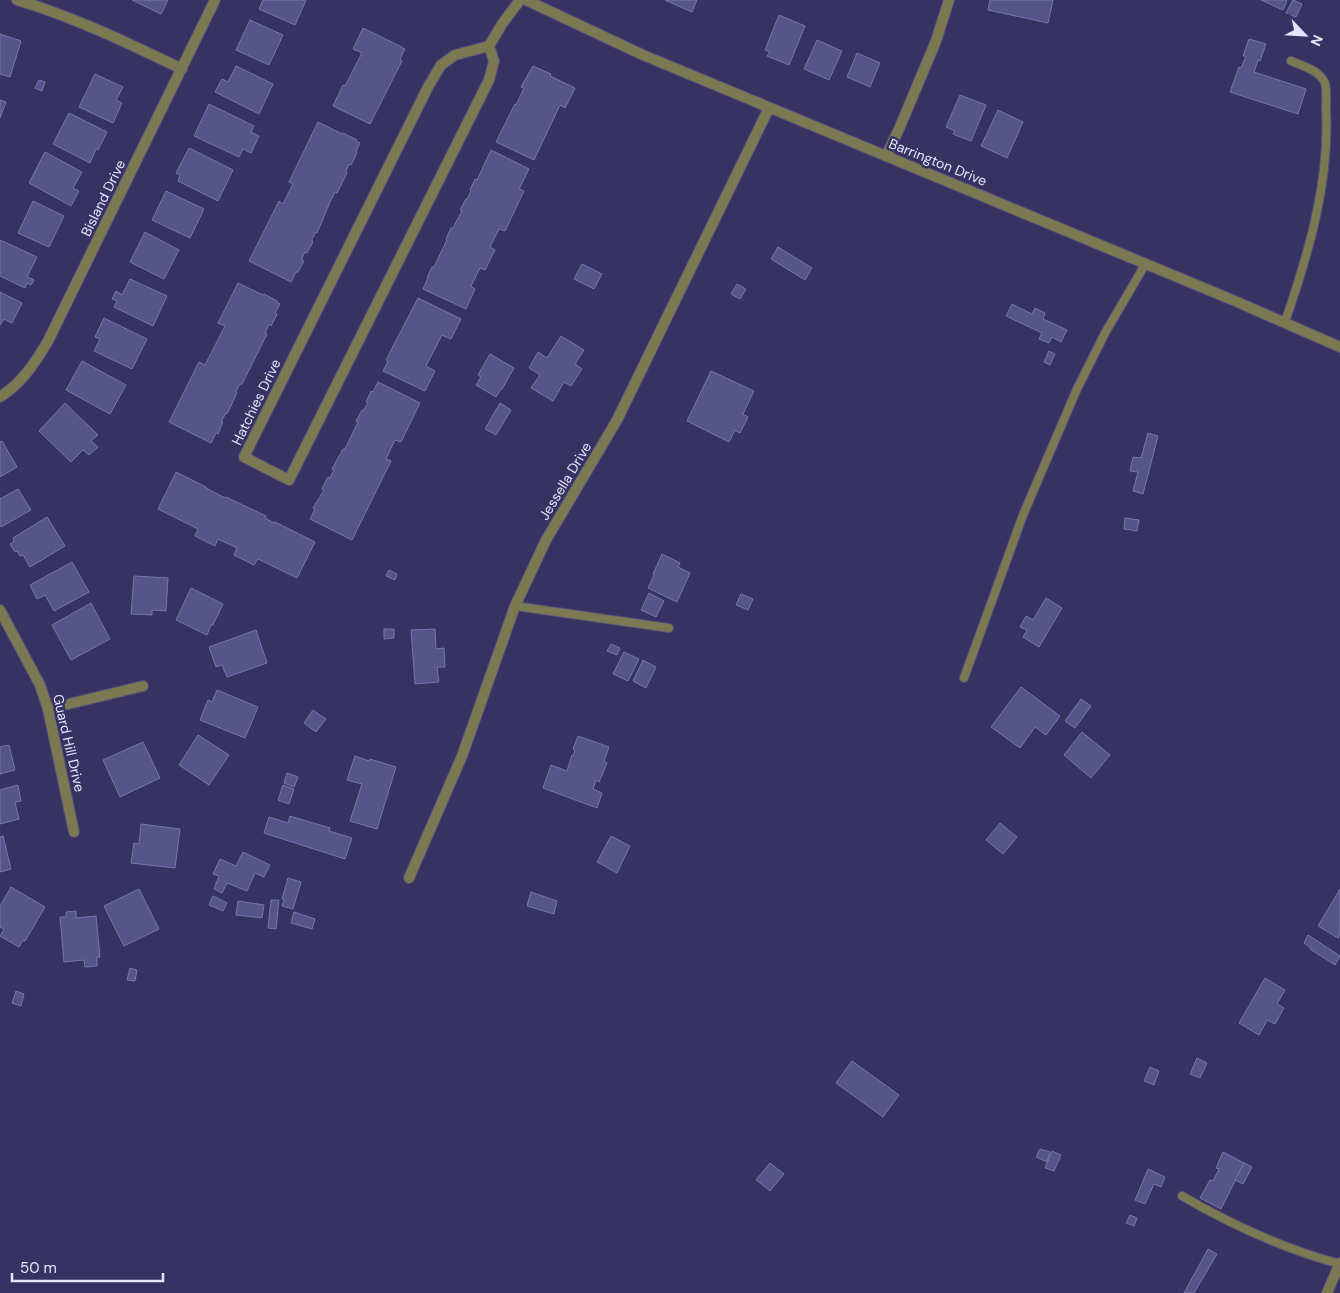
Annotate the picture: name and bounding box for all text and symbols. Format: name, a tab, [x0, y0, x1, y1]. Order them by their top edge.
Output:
north arrow	[1280, 10, 1330, 60]
text: N	[1306, 32, 1327, 49]
street label: Barrington Drive	[886, 134, 990, 190]
street label: Bisland Drive	[77, 157, 129, 239]
street label: Hatchies Drive	[227, 356, 285, 448]
street label: Jessella Drive	[535, 439, 595, 523]
street label: Guard Hill Drive	[49, 692, 89, 794]
scale bar	[12, 1250, 164, 1282]
text: 50 m	[20, 1258, 57, 1278]

